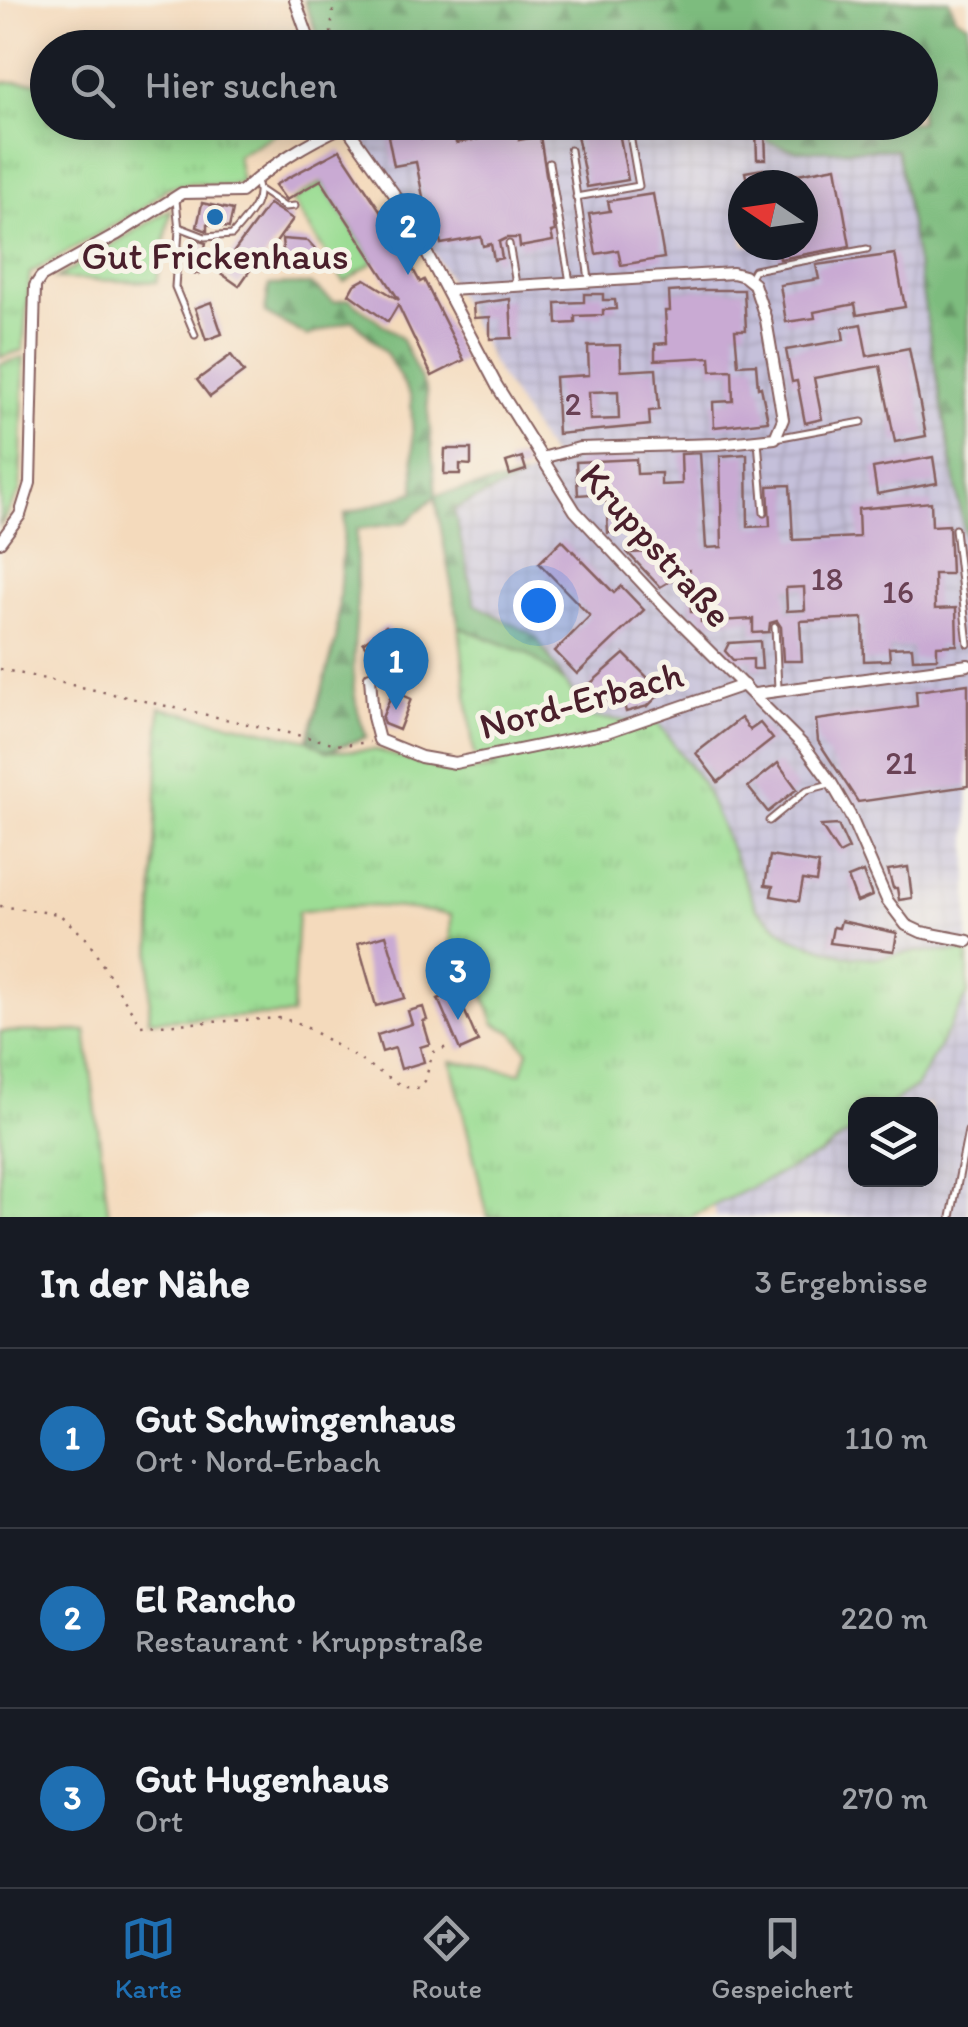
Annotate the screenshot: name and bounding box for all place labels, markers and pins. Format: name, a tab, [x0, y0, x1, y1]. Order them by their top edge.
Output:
pin: 2	[376, 192, 440, 275]
marker: Gut Frickenhaus	[204, 206, 226, 228]
place label: Gut Frickenhaus	[81, 233, 349, 279]
pin: 1	[364, 628, 428, 710]
pin: 3	[426, 938, 490, 1020]

